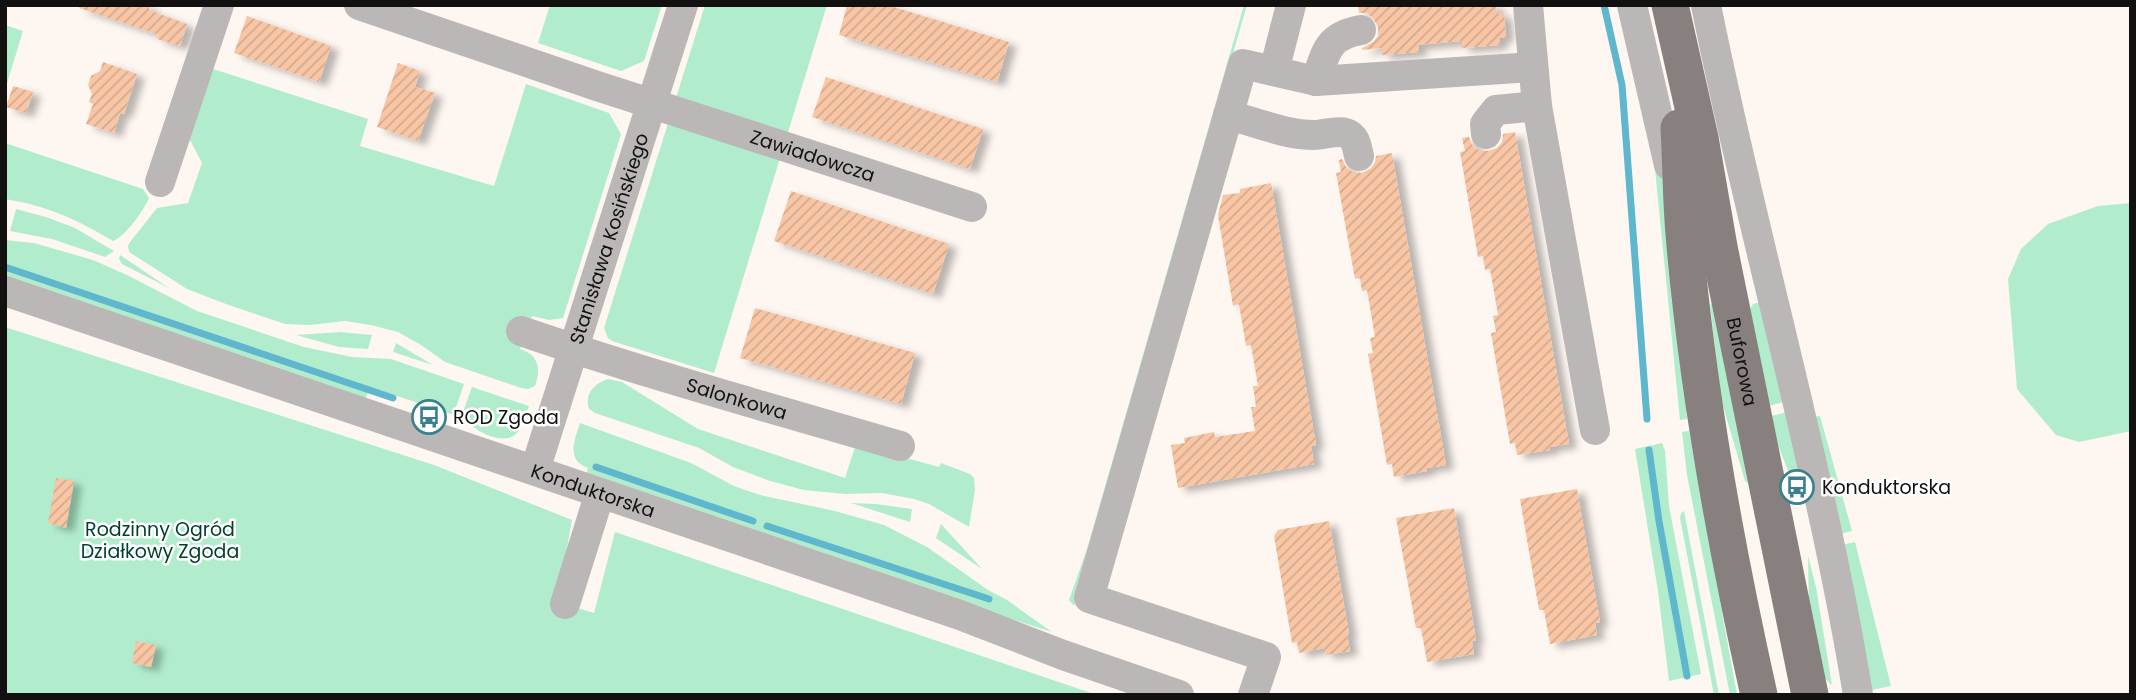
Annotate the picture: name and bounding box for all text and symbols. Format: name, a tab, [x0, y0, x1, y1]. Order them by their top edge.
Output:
street label: Zawiadowcza	[747, 123, 879, 188]
street label: Stanisława Kosińskiego	[562, 129, 655, 348]
street label: Buforowa	[1720, 315, 1764, 408]
street label: Salonkowa	[683, 371, 790, 426]
bus stop icon: ROD Zgoda	[410, 398, 448, 436]
place label: ROD Zgoda	[453, 404, 559, 431]
street label: Konduktorska	[528, 457, 659, 524]
bus stop icon: Konduktorska	[1778, 468, 1816, 506]
place label: Konduktorska	[1822, 474, 1951, 501]
park label: Rodzinny Ogród Działkowy Zgoda	[81, 516, 239, 565]

